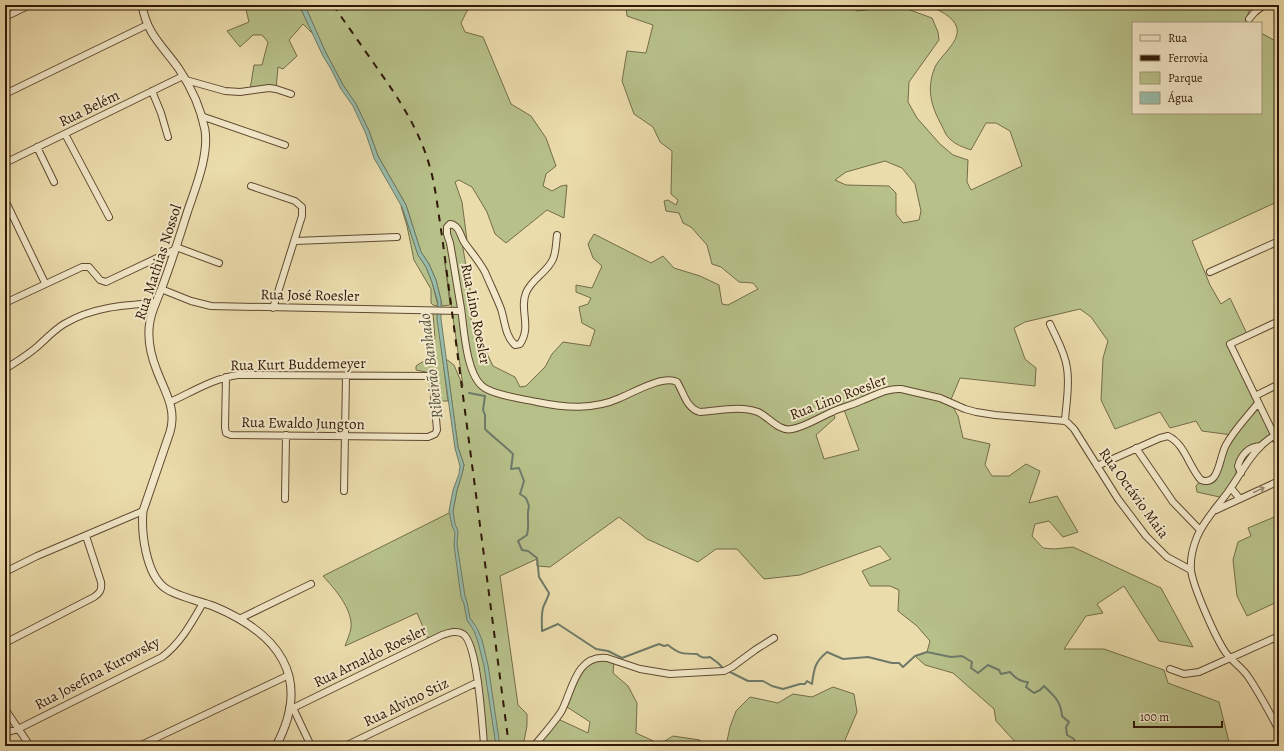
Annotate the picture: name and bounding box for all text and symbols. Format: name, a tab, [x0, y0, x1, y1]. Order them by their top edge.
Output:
legend	[1132, 22, 1262, 114]
text: Rua	[1168, 30, 1187, 46]
text: Ferrovia	[1168, 50, 1209, 66]
text: Parque	[1168, 70, 1203, 86]
street label: Rua Belém	[55, 85, 123, 131]
text: Água	[1167, 90, 1194, 106]
street label: Rua Mathias Nossol	[130, 201, 186, 322]
street label: Rua Lino Roesler	[456, 262, 496, 366]
street label: Rua José Roesler	[260, 284, 360, 306]
water label: Ribeirão Banhado	[414, 312, 448, 420]
street label: Rua Kurt Buddemeyer	[230, 353, 366, 375]
street label: Rua Lino Roesler	[787, 369, 890, 425]
street label: Rua Ewaldo Jungton	[241, 412, 365, 434]
street label: Rua Octávio Maia	[1094, 444, 1174, 542]
one-way arrow	[1253, 486, 1265, 493]
street label: Rua Arnaldo Roesler	[310, 620, 430, 692]
street label: Rua Josefina Kurowsky	[31, 631, 163, 714]
street label: Rua Alvino Stiz	[360, 673, 452, 731]
scale bar	[1134, 703, 1222, 729]
text: 100 m	[1140, 709, 1169, 725]

